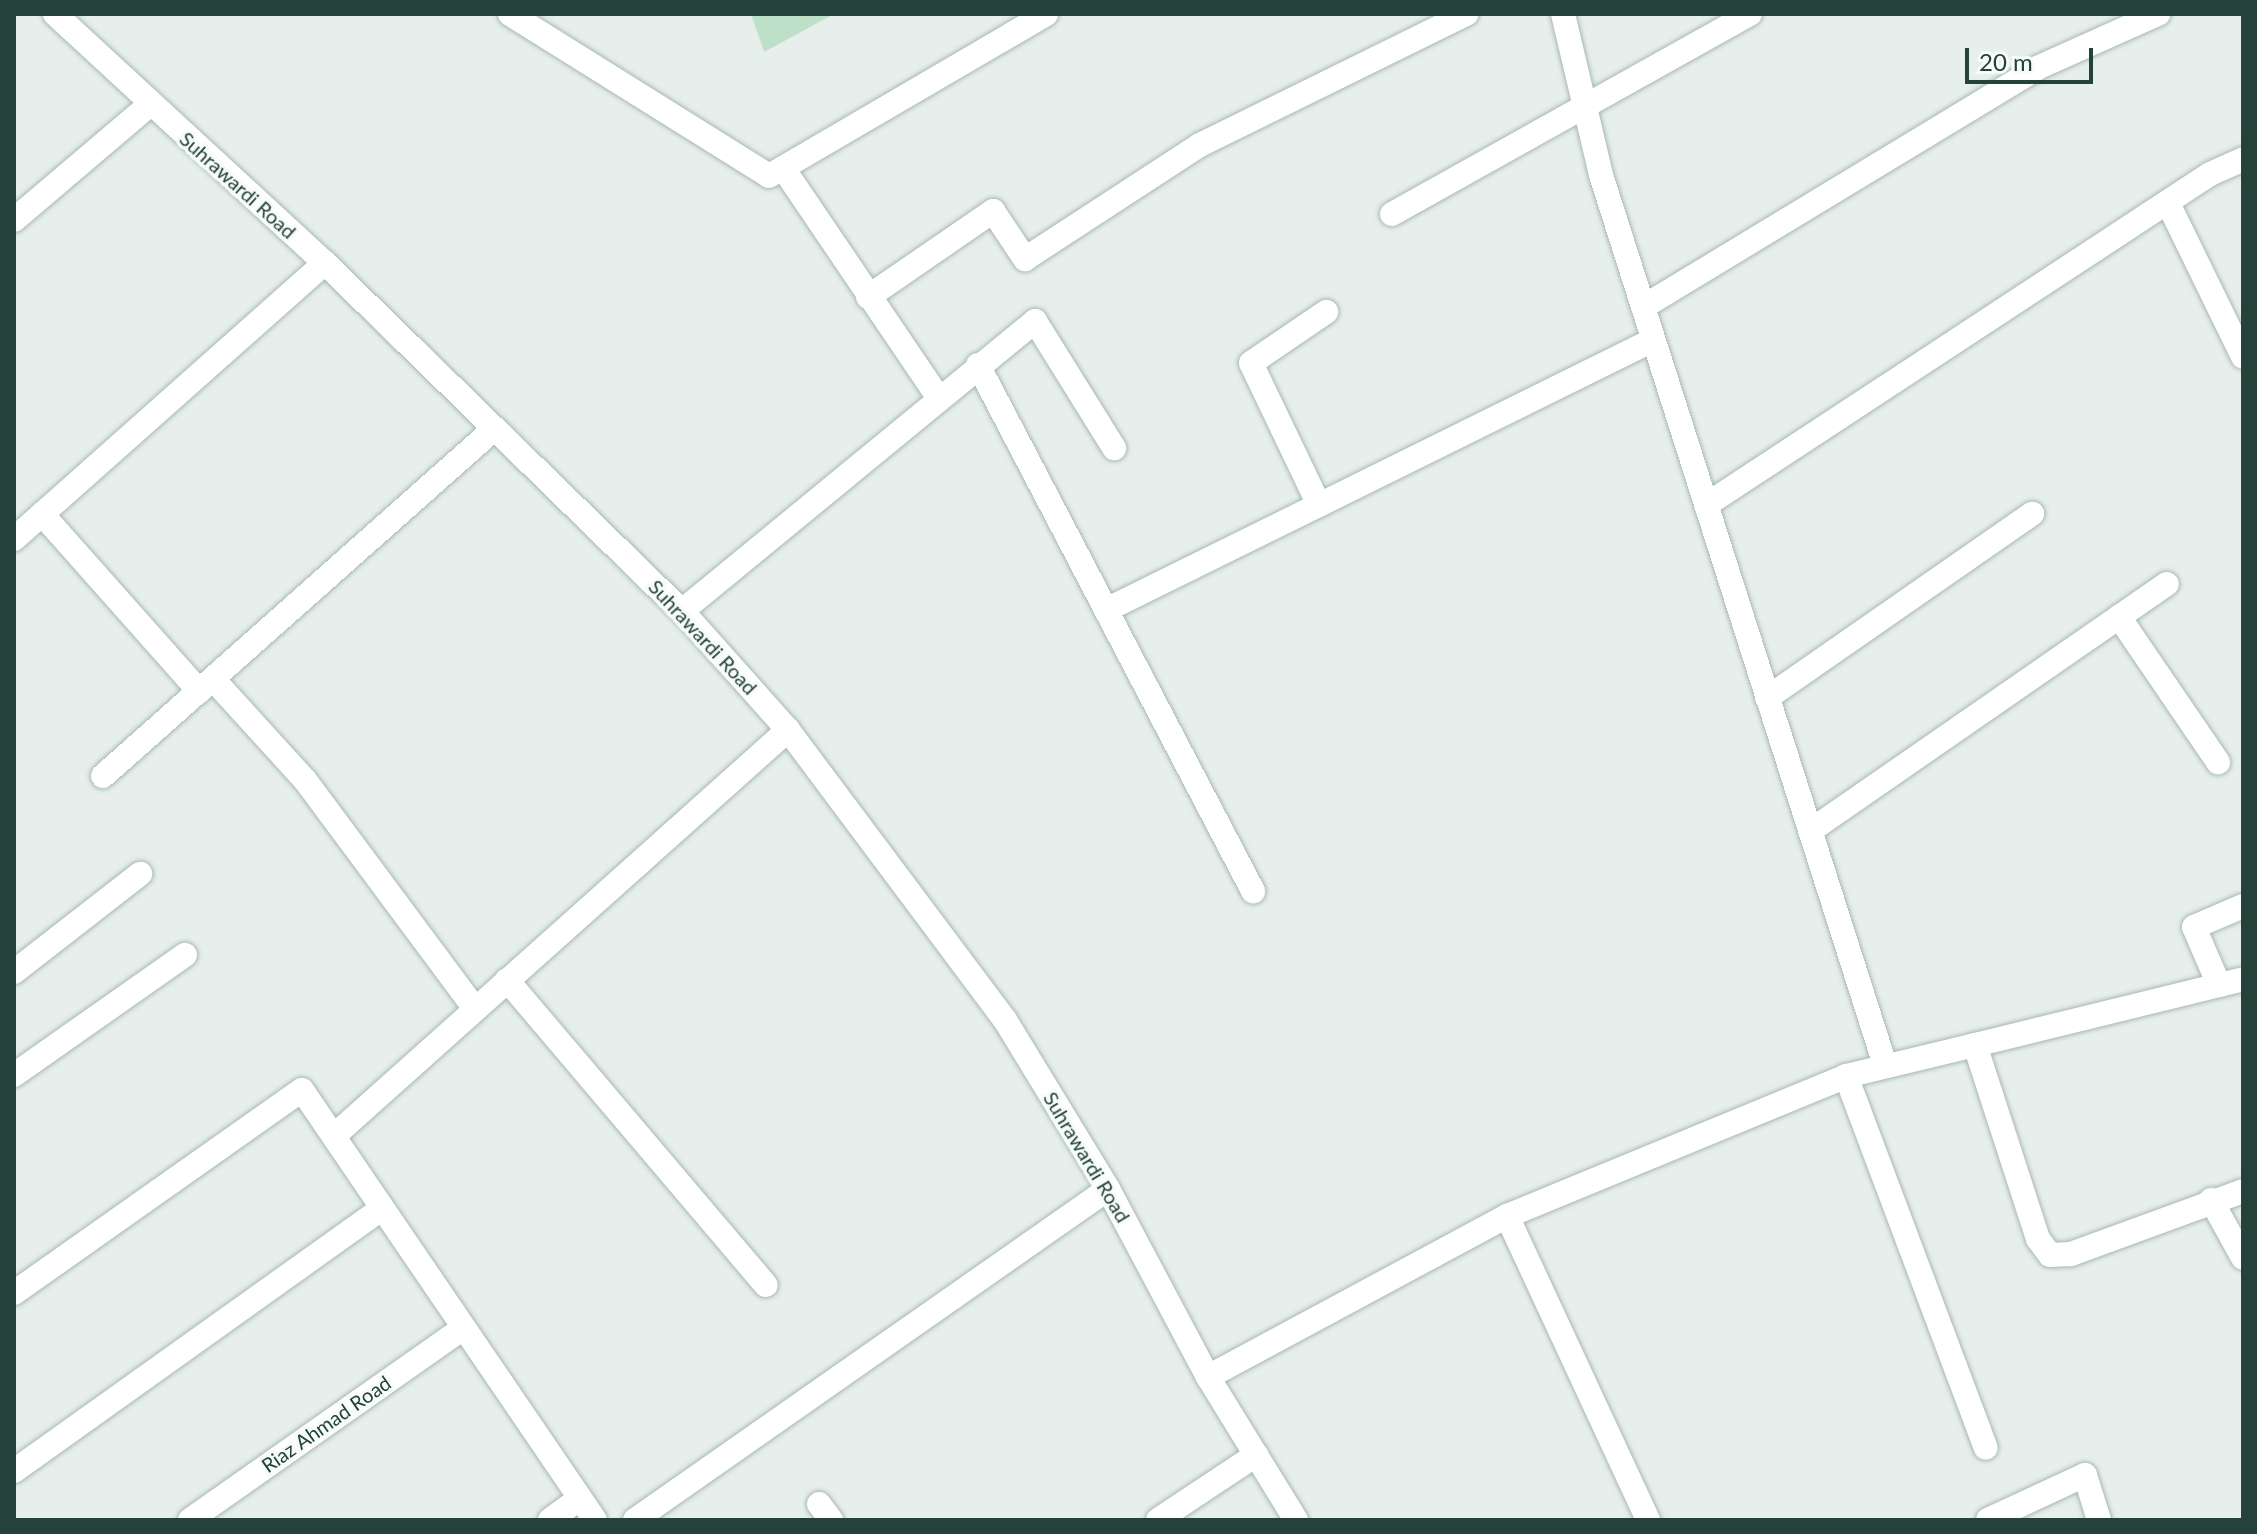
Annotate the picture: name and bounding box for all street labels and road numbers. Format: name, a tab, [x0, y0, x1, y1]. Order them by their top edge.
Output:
street label: Suhrawardi Road	[175, 127, 301, 243]
street label: Suhrawardi Road	[644, 575, 762, 699]
street label: Suhrawardi Road	[1039, 1087, 1135, 1227]
street label: Riaz Ahmad Road	[256, 1370, 396, 1478]

